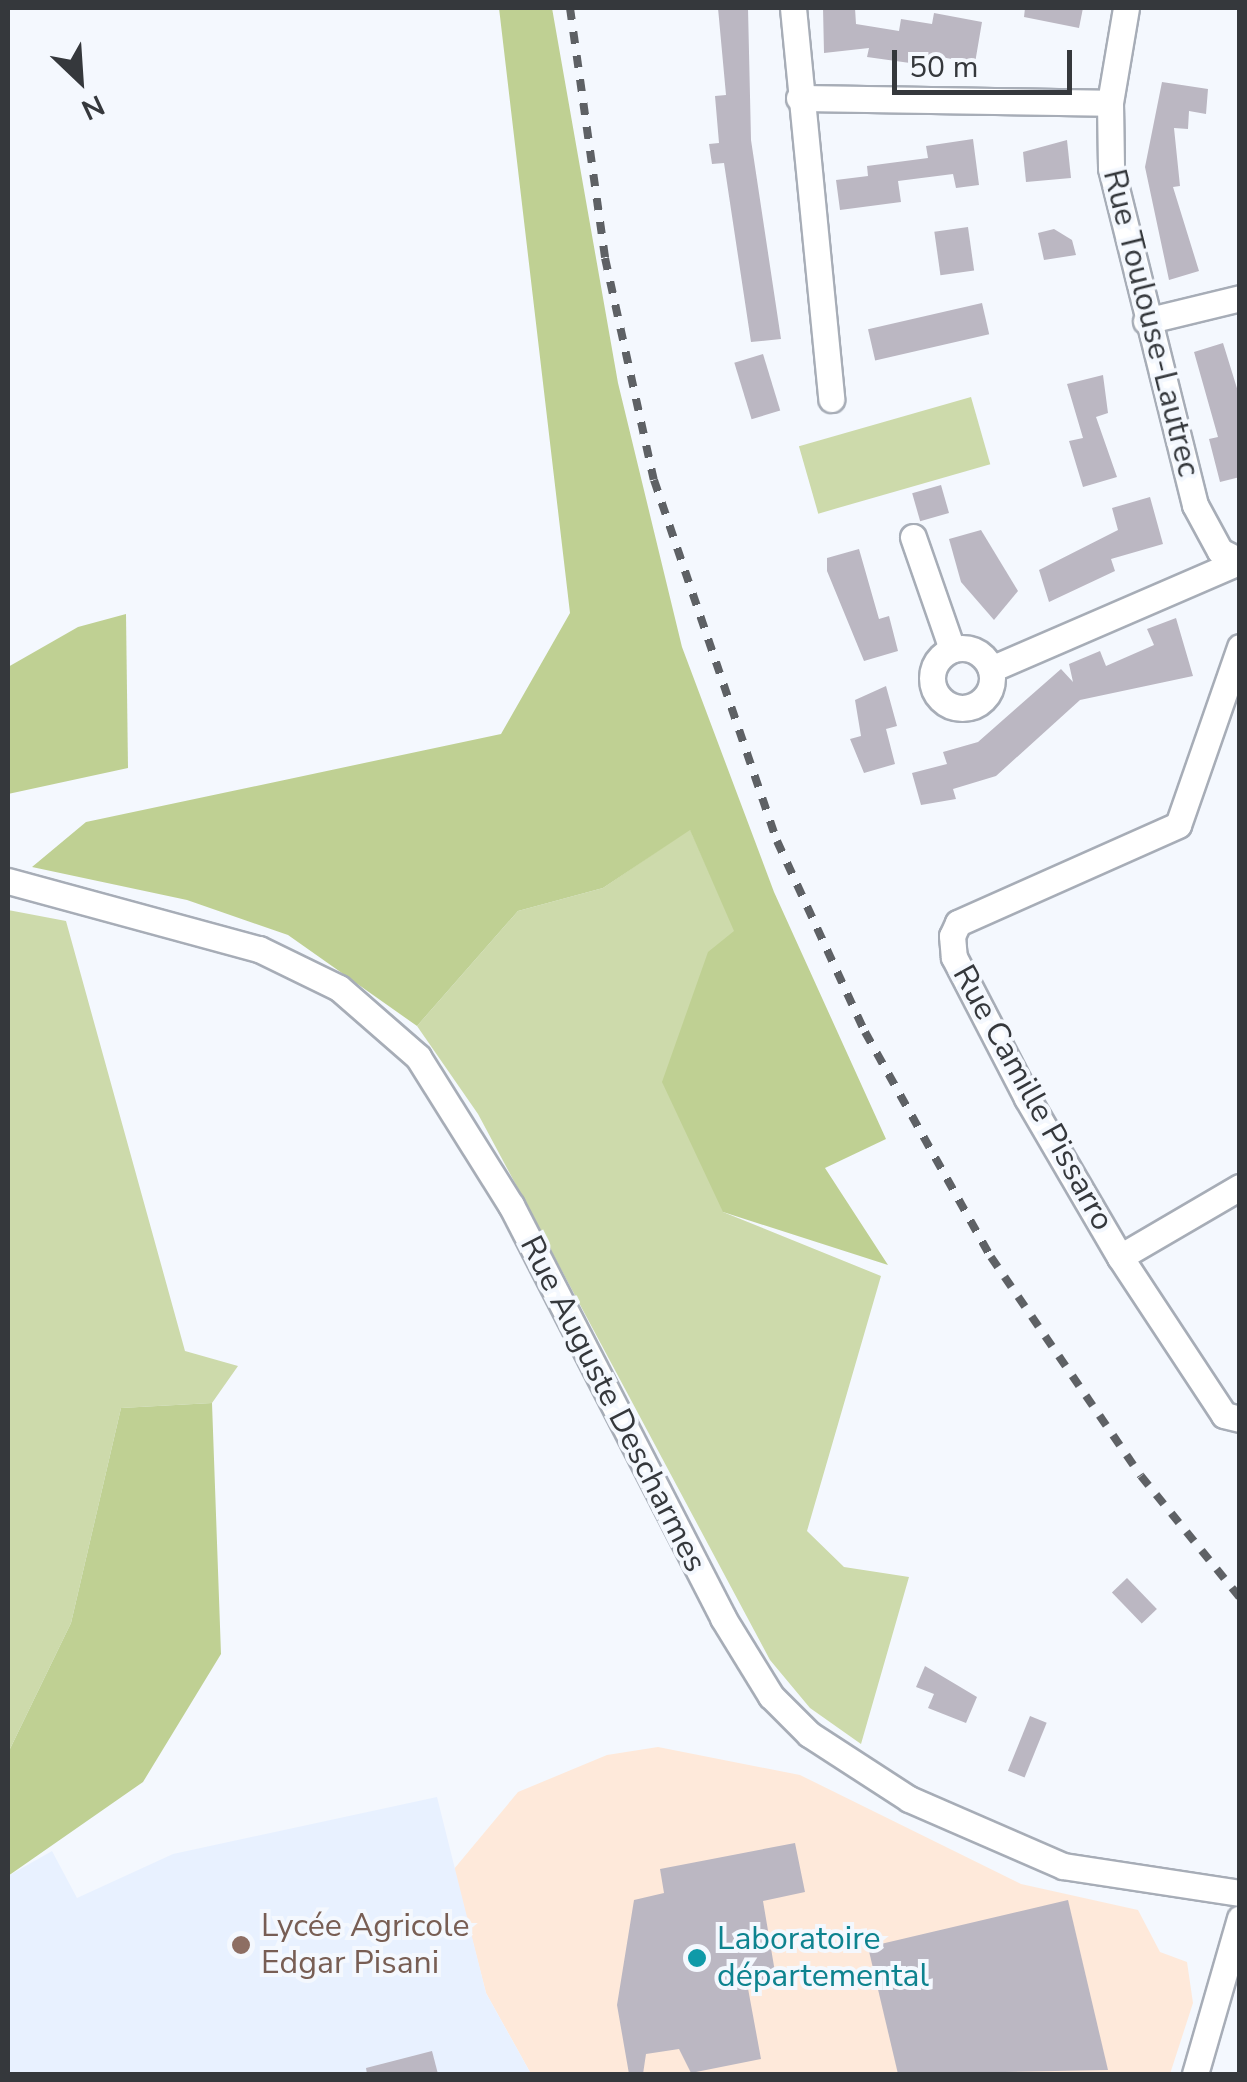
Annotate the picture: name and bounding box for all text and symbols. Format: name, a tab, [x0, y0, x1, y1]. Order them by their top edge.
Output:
north arrow	[30, 30, 130, 130]
scale bar	[897, 30, 1077, 92]
text: 50 m	[909, 47, 978, 88]
text: N	[75, 86, 110, 129]
street label: Rue Toulouse-Lautrec	[1094, 165, 1208, 481]
street label: Rue Camille Pissarro	[944, 959, 1122, 1237]
street label: Rue Auguste Descharmes	[512, 1230, 714, 1578]
place label: Lycée Agricole Edgar Pisani	[261, 1908, 469, 1983]
place label: Laboratoire départemental	[717, 1921, 929, 1996]
marker: Lycée Agricole Edgar Pisani	[230, 1934, 252, 1956]
marker: Laboratoire départemental	[686, 1947, 708, 1969]

